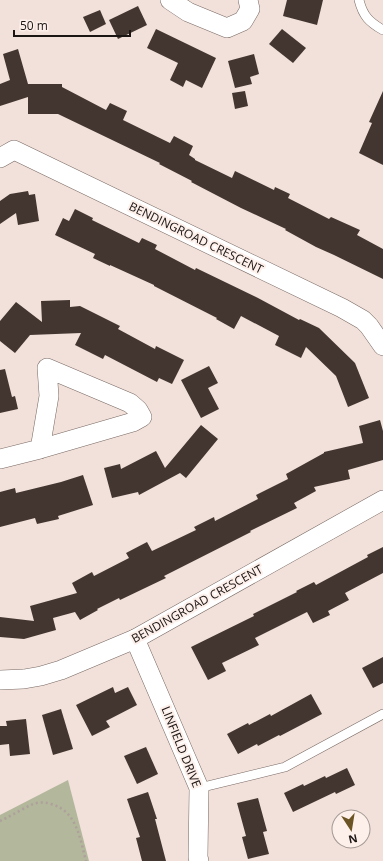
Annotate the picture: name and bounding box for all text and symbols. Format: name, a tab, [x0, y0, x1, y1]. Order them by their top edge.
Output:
scale bar	[14, 12, 130, 38]
text: 50 m	[20, 17, 48, 34]
street label: BENDINGROAD CRESCENT	[126, 198, 267, 278]
street label: BENDINGROAD CRESCENT	[128, 560, 266, 647]
street label: LINFIELD DRIVE	[157, 704, 205, 790]
north arrow	[331, 809, 371, 849]
text: N	[347, 831, 359, 848]

